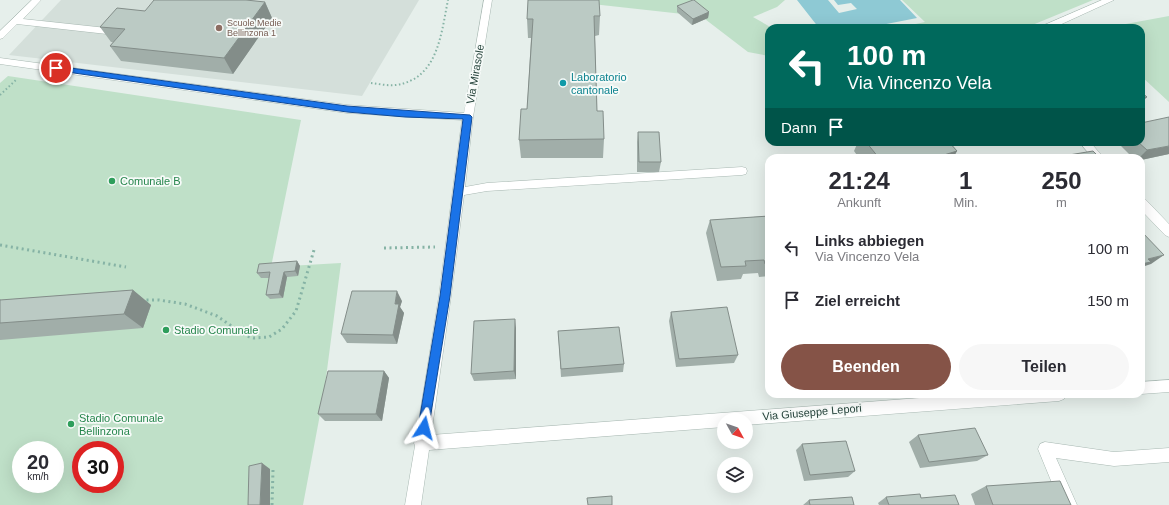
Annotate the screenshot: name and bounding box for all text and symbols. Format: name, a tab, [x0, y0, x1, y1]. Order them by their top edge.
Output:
place label: Scuole Medie Bellinzona 1	[227, 18, 282, 38]
marker: Scuole Medie Bellinzona 1	[214, 23, 224, 33]
icon: left	[781, 40, 833, 92]
text: 100 m	[847, 40, 926, 71]
street label: Via Mirasole	[464, 43, 486, 105]
pin	[39, 51, 73, 85]
icon: arrive	[45, 57, 67, 79]
place label: Laboratorio cantonale	[571, 71, 627, 96]
text: Via Vincenzo Vela	[847, 73, 991, 93]
marker: Laboratorio cantonale	[558, 78, 568, 88]
icon: arrive	[825, 116, 847, 138]
text: Dann	[781, 119, 817, 136]
text: 21:24	[829, 167, 890, 194]
text: 1	[959, 167, 972, 194]
text: 250	[1041, 167, 1082, 194]
place label: Comunale B	[120, 175, 181, 187]
marker: Comunale B	[107, 176, 117, 186]
text: Ankunft	[837, 195, 881, 210]
text: Min.	[953, 195, 978, 210]
text: m	[1056, 195, 1067, 210]
text: Links abbiegen	[815, 232, 924, 249]
icon: left	[781, 237, 803, 259]
text: 100 m	[1087, 240, 1129, 257]
text: Via Vincenzo Vela	[815, 249, 919, 264]
icon: arrive	[781, 289, 803, 311]
text: Ziel erreicht	[815, 292, 900, 309]
text: 150 m	[1087, 292, 1129, 309]
place label: Stadio Comunale	[174, 324, 258, 336]
marker: Stadio Comunale	[161, 325, 171, 335]
button: Beenden	[781, 344, 951, 390]
button: Teilen	[959, 344, 1129, 390]
street label: Via Giuseppe Lepori	[762, 402, 862, 422]
position arrow	[403, 407, 445, 449]
place label: Stadio Comunale Bellinzona	[79, 412, 163, 437]
north arrow	[717, 413, 753, 449]
map controls	[717, 413, 753, 493]
marker: Stadio Comunale Bellinzona	[66, 419, 76, 429]
speed limit sign: 30	[72, 441, 124, 493]
text: 20	[27, 451, 49, 473]
button: layers	[717, 457, 753, 493]
text: km/h	[27, 471, 49, 482]

